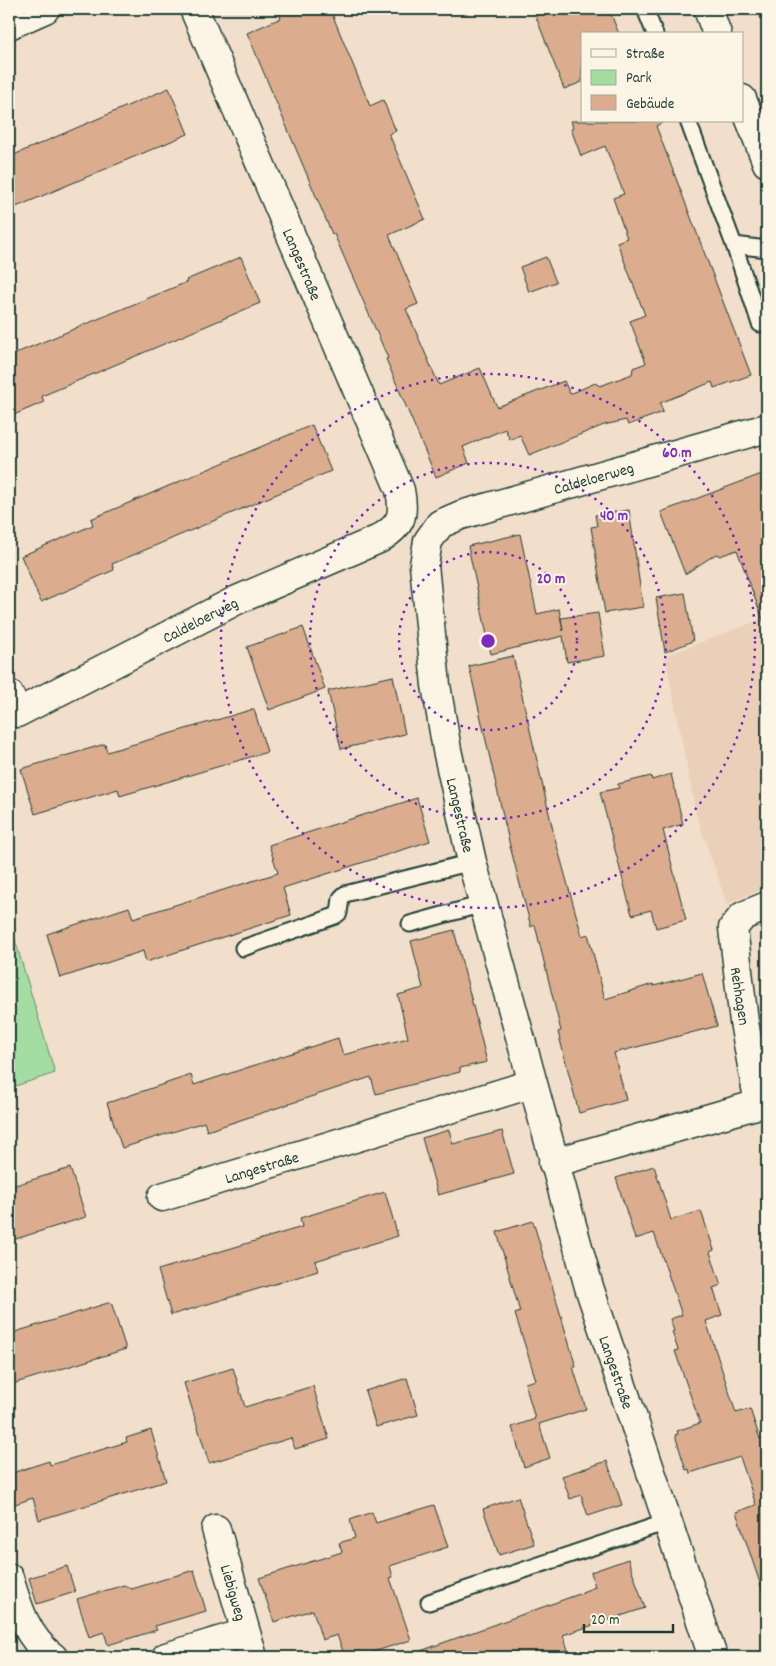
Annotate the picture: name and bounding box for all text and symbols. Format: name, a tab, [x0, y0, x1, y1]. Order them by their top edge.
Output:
legend	[581, 32, 744, 122]
text: Straße	[626, 44, 665, 66]
text: Park	[626, 68, 652, 90]
text: Gebäude	[626, 94, 675, 116]
street label: Langestraße	[275, 225, 326, 305]
text: 60 m	[662, 443, 692, 465]
street label: Caldeloerweg	[552, 457, 637, 502]
text: 40 m	[600, 506, 628, 528]
text: 20 m	[537, 569, 565, 591]
street label: Caldeloerweg	[159, 592, 243, 650]
centre of rings	[479, 632, 497, 650]
street label: Langestraße	[439, 776, 478, 855]
street label: Rehhagen	[723, 966, 754, 1027]
street label: Langestraße	[222, 1147, 302, 1191]
street label: Langestraße	[591, 1333, 638, 1413]
street label: Liebigweg	[213, 1562, 251, 1624]
scale bar	[584, 1601, 672, 1633]
text: 20 m	[591, 1610, 619, 1632]

